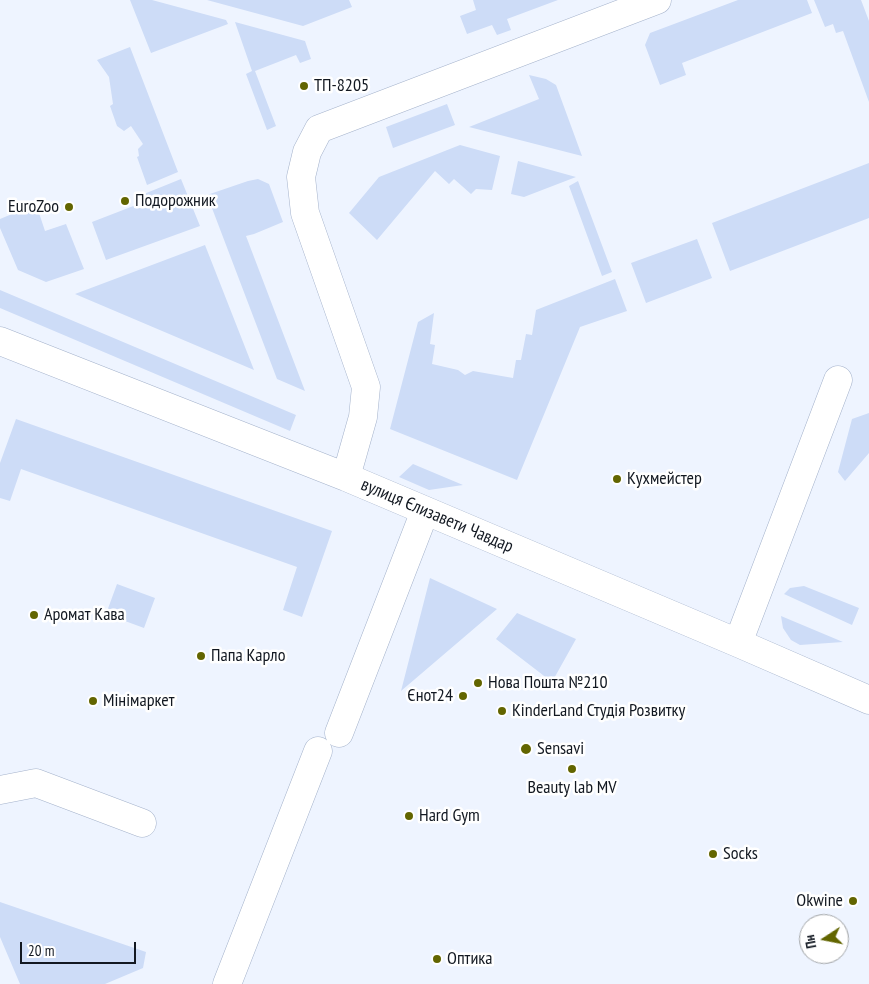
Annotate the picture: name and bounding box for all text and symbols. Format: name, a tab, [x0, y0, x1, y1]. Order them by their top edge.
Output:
place label: ТП-8205	[314, 75, 369, 97]
marker: ТП-8205	[298, 80, 310, 92]
place label: Подорожник	[135, 190, 216, 212]
marker: Подорожник	[119, 195, 131, 207]
place label: EuroZoo	[8, 196, 59, 218]
marker: EuroZoo	[63, 201, 75, 213]
place label: Кухмейстер	[627, 468, 702, 490]
marker: Кухмейстер	[611, 473, 623, 485]
street label: вулиця Єлизавети Чавдар	[358, 474, 516, 558]
place label: Аромат Кава	[44, 604, 125, 626]
marker: Аромат Кава	[28, 609, 40, 621]
place label: Папа Карло	[211, 645, 285, 667]
marker: Папа Карло	[195, 650, 207, 662]
place label: Нова Пошта №210	[488, 672, 608, 694]
marker: Нова Пошта №210	[472, 677, 484, 689]
place label: Єнот24	[407, 685, 453, 707]
place label: Мінімаркет	[103, 690, 175, 712]
marker: Єнот24	[457, 690, 469, 702]
marker: Мінімаркет	[87, 695, 99, 707]
place label: KinderLand Студія Розвитку	[512, 700, 685, 722]
marker: KinderLand Студія Розвитку	[496, 705, 508, 717]
place label: Sensavi	[537, 738, 584, 760]
marker: Sensavi	[519, 742, 533, 756]
marker: Beauty lab MV	[566, 763, 578, 775]
place label: Beauty lab MV	[527, 777, 617, 799]
place label: Hard Gym	[419, 805, 480, 827]
marker: Hard Gym	[403, 810, 415, 822]
place label: Socks	[723, 843, 758, 865]
marker: Socks	[707, 848, 719, 860]
place label: Okwine	[796, 890, 843, 912]
marker: Okwine	[847, 895, 859, 907]
north arrow	[799, 914, 849, 964]
scale bar	[22, 932, 139, 964]
text: Пн	[800, 933, 820, 950]
text: 20 m	[28, 941, 54, 960]
place label: Оптика	[447, 948, 492, 970]
marker: Оптика	[431, 953, 443, 965]

